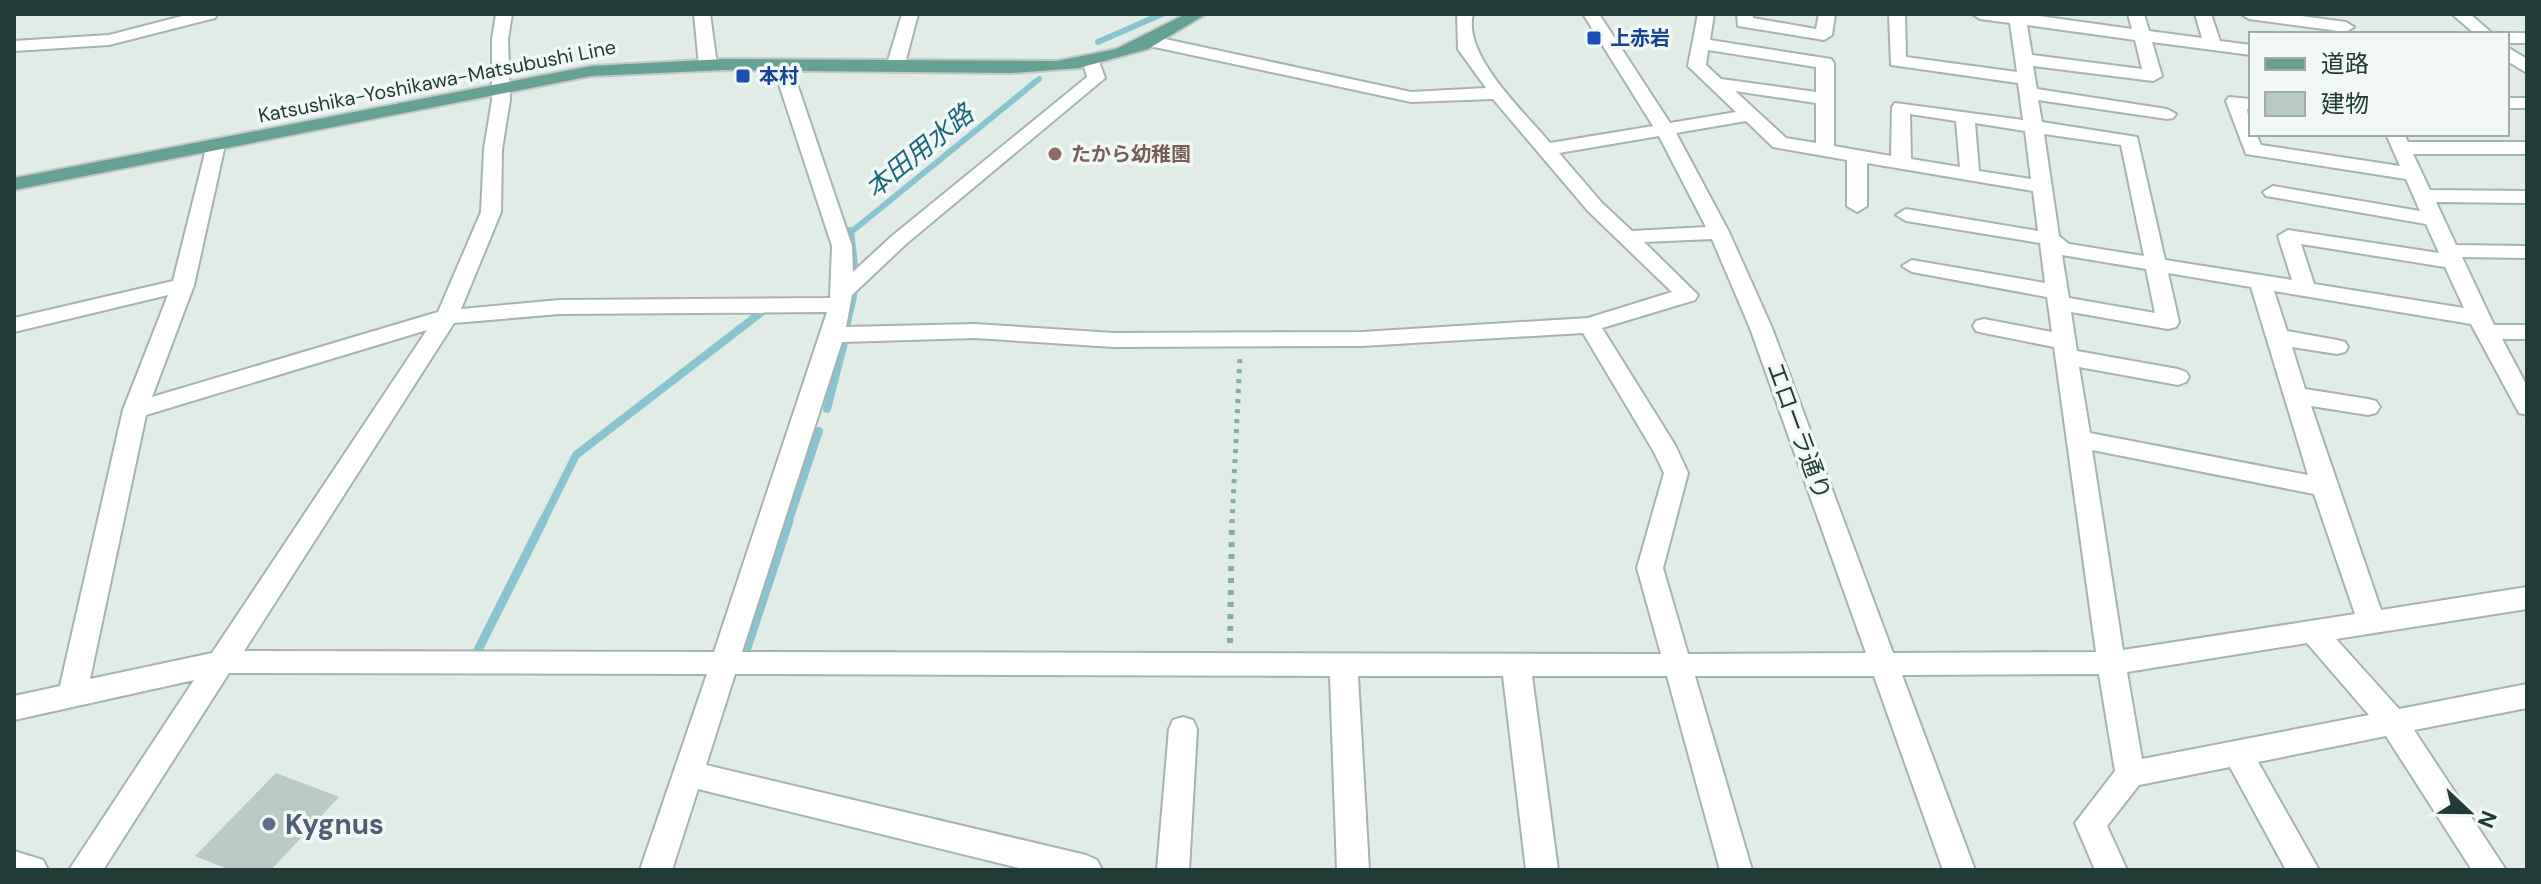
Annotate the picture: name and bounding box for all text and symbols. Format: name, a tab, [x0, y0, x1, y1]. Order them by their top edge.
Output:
place label: 上赤岩	[1610, 25, 1670, 51]
marker: 上赤岩	[1585, 29, 1603, 47]
legend	[2249, 32, 2509, 136]
street label: Katsushika-Yoshikawa-Matsubushi Line	[256, 34, 618, 128]
text: 道路	[2321, 48, 2369, 79]
place label: 本村	[759, 63, 799, 89]
marker: 本村	[734, 67, 752, 85]
text: 建物	[2321, 88, 2369, 119]
water label: 本田用水路	[858, 96, 982, 205]
place label: たから幼稚園	[1071, 141, 1191, 167]
marker: たから幼稚園	[1046, 145, 1064, 163]
street label: エローラ通り	[1760, 358, 1838, 504]
north arrow	[2429, 772, 2509, 852]
place label: Kygnus	[285, 806, 384, 843]
text: N	[2471, 806, 2504, 832]
marker: Kygnus	[260, 815, 278, 833]

